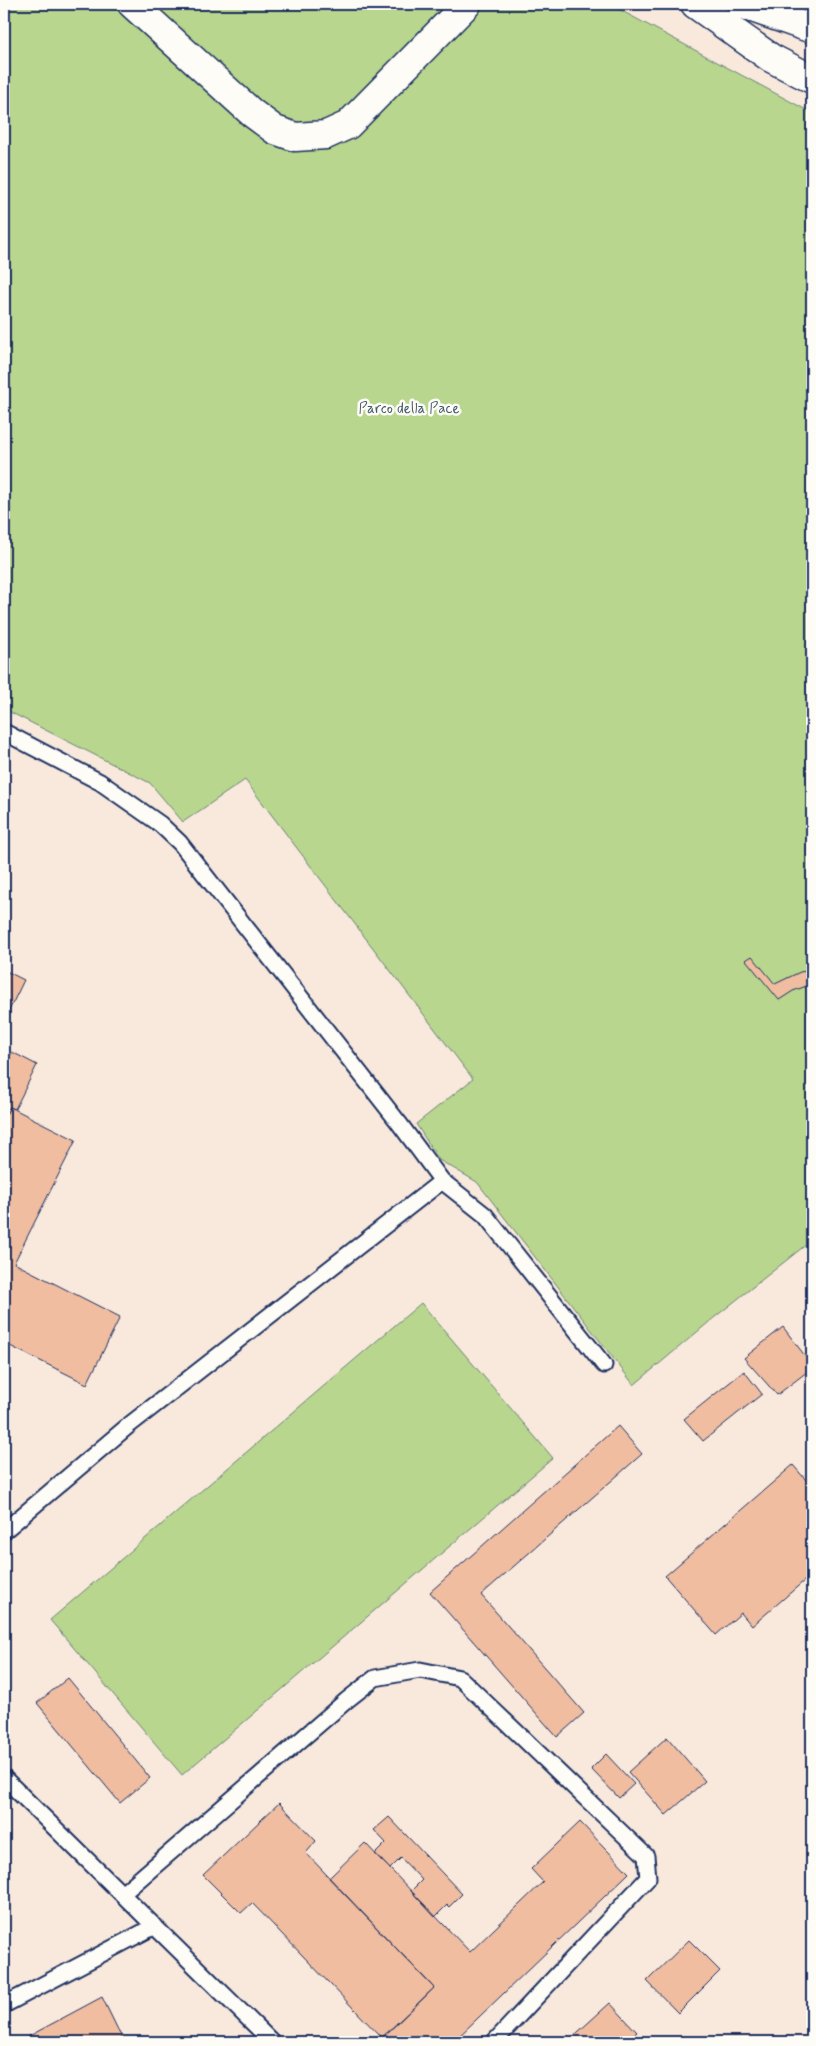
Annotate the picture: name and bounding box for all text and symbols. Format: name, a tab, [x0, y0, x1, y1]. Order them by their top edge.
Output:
park label: Parco della Pace	[358, 399, 460, 419]

